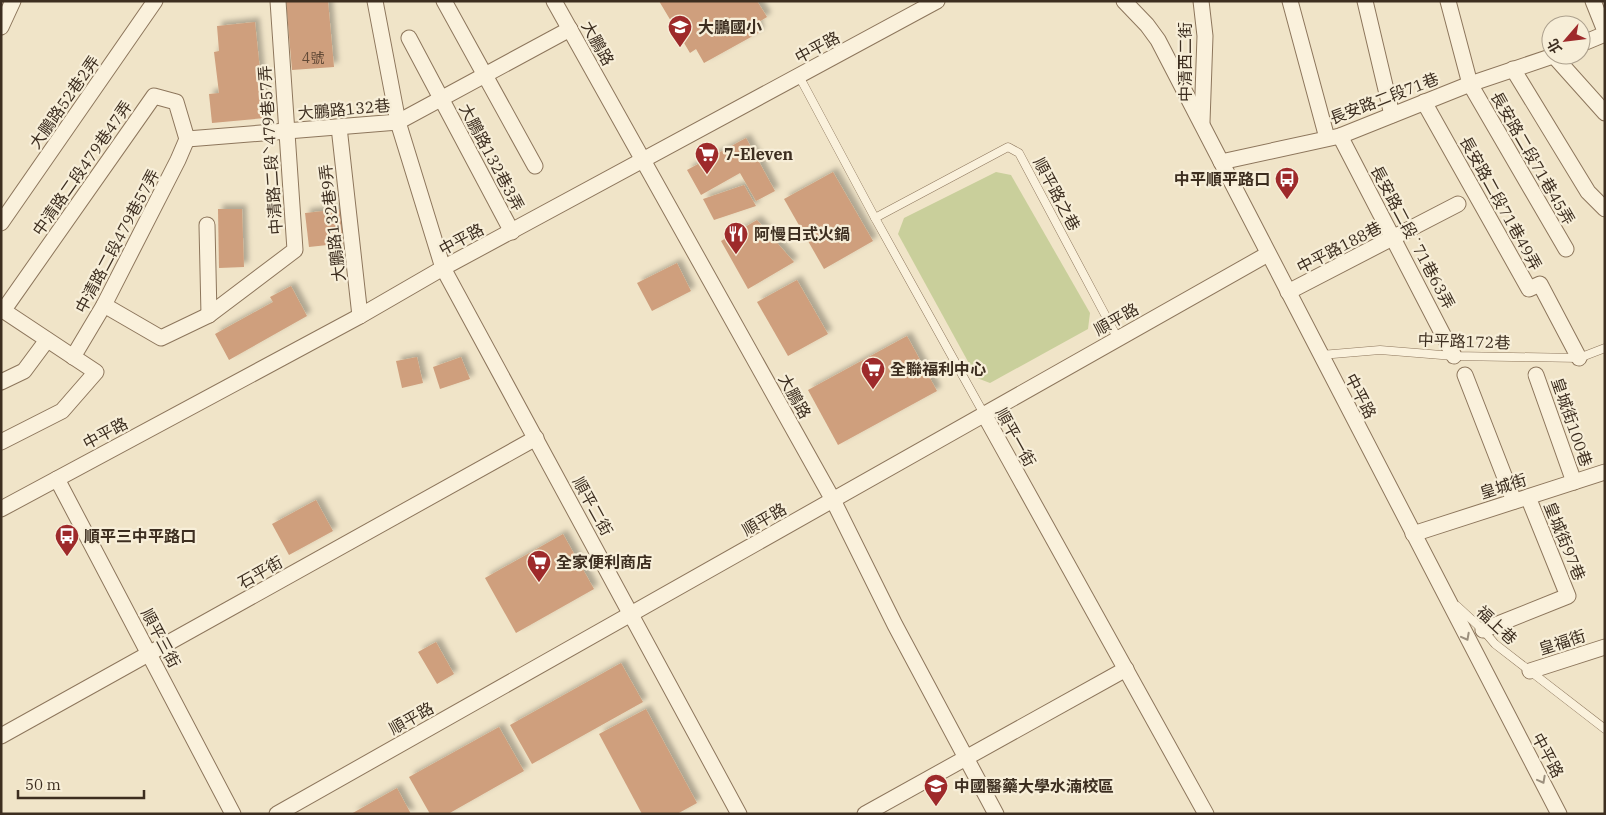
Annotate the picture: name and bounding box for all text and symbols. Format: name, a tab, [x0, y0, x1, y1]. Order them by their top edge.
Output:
school or university icon: 大鵬國小	[667, 14, 693, 48]
north arrow	[1541, 15, 1591, 65]
street label: 大鵬路	[578, 17, 618, 69]
place label: 大鵬國小	[698, 17, 762, 37]
street label: 中清西二街	[1175, 22, 1195, 102]
street label: 中平路	[791, 27, 843, 67]
text: 北	[1543, 36, 1566, 57]
house number: 4號	[302, 49, 324, 67]
street label: 大鵬路52巷2弄	[25, 52, 103, 152]
street label: 中清路二段ˋ479巷57弄	[254, 65, 286, 235]
street label: 長安路二段71巷	[1327, 68, 1441, 128]
street label: 長安路二段71巷45弄	[1487, 88, 1579, 228]
street label: 大鵬路132巷	[297, 95, 391, 123]
street label: 中清路二段479巷47弄	[28, 97, 136, 239]
street label: 大鵬路132巷3弄	[455, 100, 529, 214]
street label: 長安路二段71巷49弄	[1456, 132, 1546, 274]
supermarket icon: 7-Eleven	[694, 141, 720, 175]
place label: 7-Eleven	[724, 144, 793, 164]
street label: 順平路之巷	[1029, 154, 1085, 234]
street label: 長安路二段˙71巷63弄	[1367, 162, 1459, 312]
street label: 大鵬路132巷9弄	[315, 163, 349, 283]
street label: 中清路二段479巷57弄	[71, 166, 163, 316]
bus stop icon: 中平順平路口	[1274, 166, 1300, 200]
place label: 中平順平路口	[1174, 169, 1270, 189]
street label: 中平路188巷	[1293, 217, 1385, 277]
street label: 中平路	[435, 219, 487, 259]
restaurant icon: 阿慢日式火鍋	[723, 221, 749, 255]
place label: 阿慢日式火鍋	[754, 224, 850, 244]
street label: 順平路	[1090, 299, 1142, 339]
street label: 中平路172巷	[1417, 329, 1511, 353]
supermarket icon: 全聯福利中心	[860, 356, 886, 390]
place label: 全聯福利中心	[890, 359, 986, 379]
street label: 大鵬路	[775, 370, 815, 422]
street label: 中平路	[1341, 370, 1381, 422]
street label: 皇城街100巷	[1547, 375, 1597, 469]
street label: 順平一街	[992, 404, 1040, 470]
street label: 中平路	[79, 413, 131, 453]
street label: 皇城街	[1477, 469, 1529, 503]
street label: 順平二街	[569, 473, 617, 539]
street label: 順平路	[738, 498, 790, 540]
street label: 皇城街97巷	[1540, 499, 1590, 583]
bus stop icon: 順平三中平路口	[54, 523, 80, 557]
place label: 順平三中平路口	[84, 526, 196, 546]
supermarket icon: 全家便利商店	[526, 549, 552, 583]
street label: 石平街	[234, 552, 286, 592]
place label: 全家便利商店	[556, 552, 652, 572]
street label: 福上巷	[1473, 601, 1521, 649]
street label: 順平三街	[137, 605, 185, 671]
street label: 皇福街	[1536, 625, 1588, 659]
one-way arrow	[1460, 631, 1470, 640]
street label: 順平路	[385, 698, 437, 738]
street label: 中平路	[1528, 729, 1568, 781]
scale bar	[18, 768, 144, 800]
school or university icon: 中國醫藥大學水湳校區	[923, 773, 949, 807]
text: 50 m	[25, 775, 61, 794]
one-way arrow	[1536, 775, 1546, 784]
place label: 中國醫藥大學水湳校區	[954, 776, 1114, 796]

